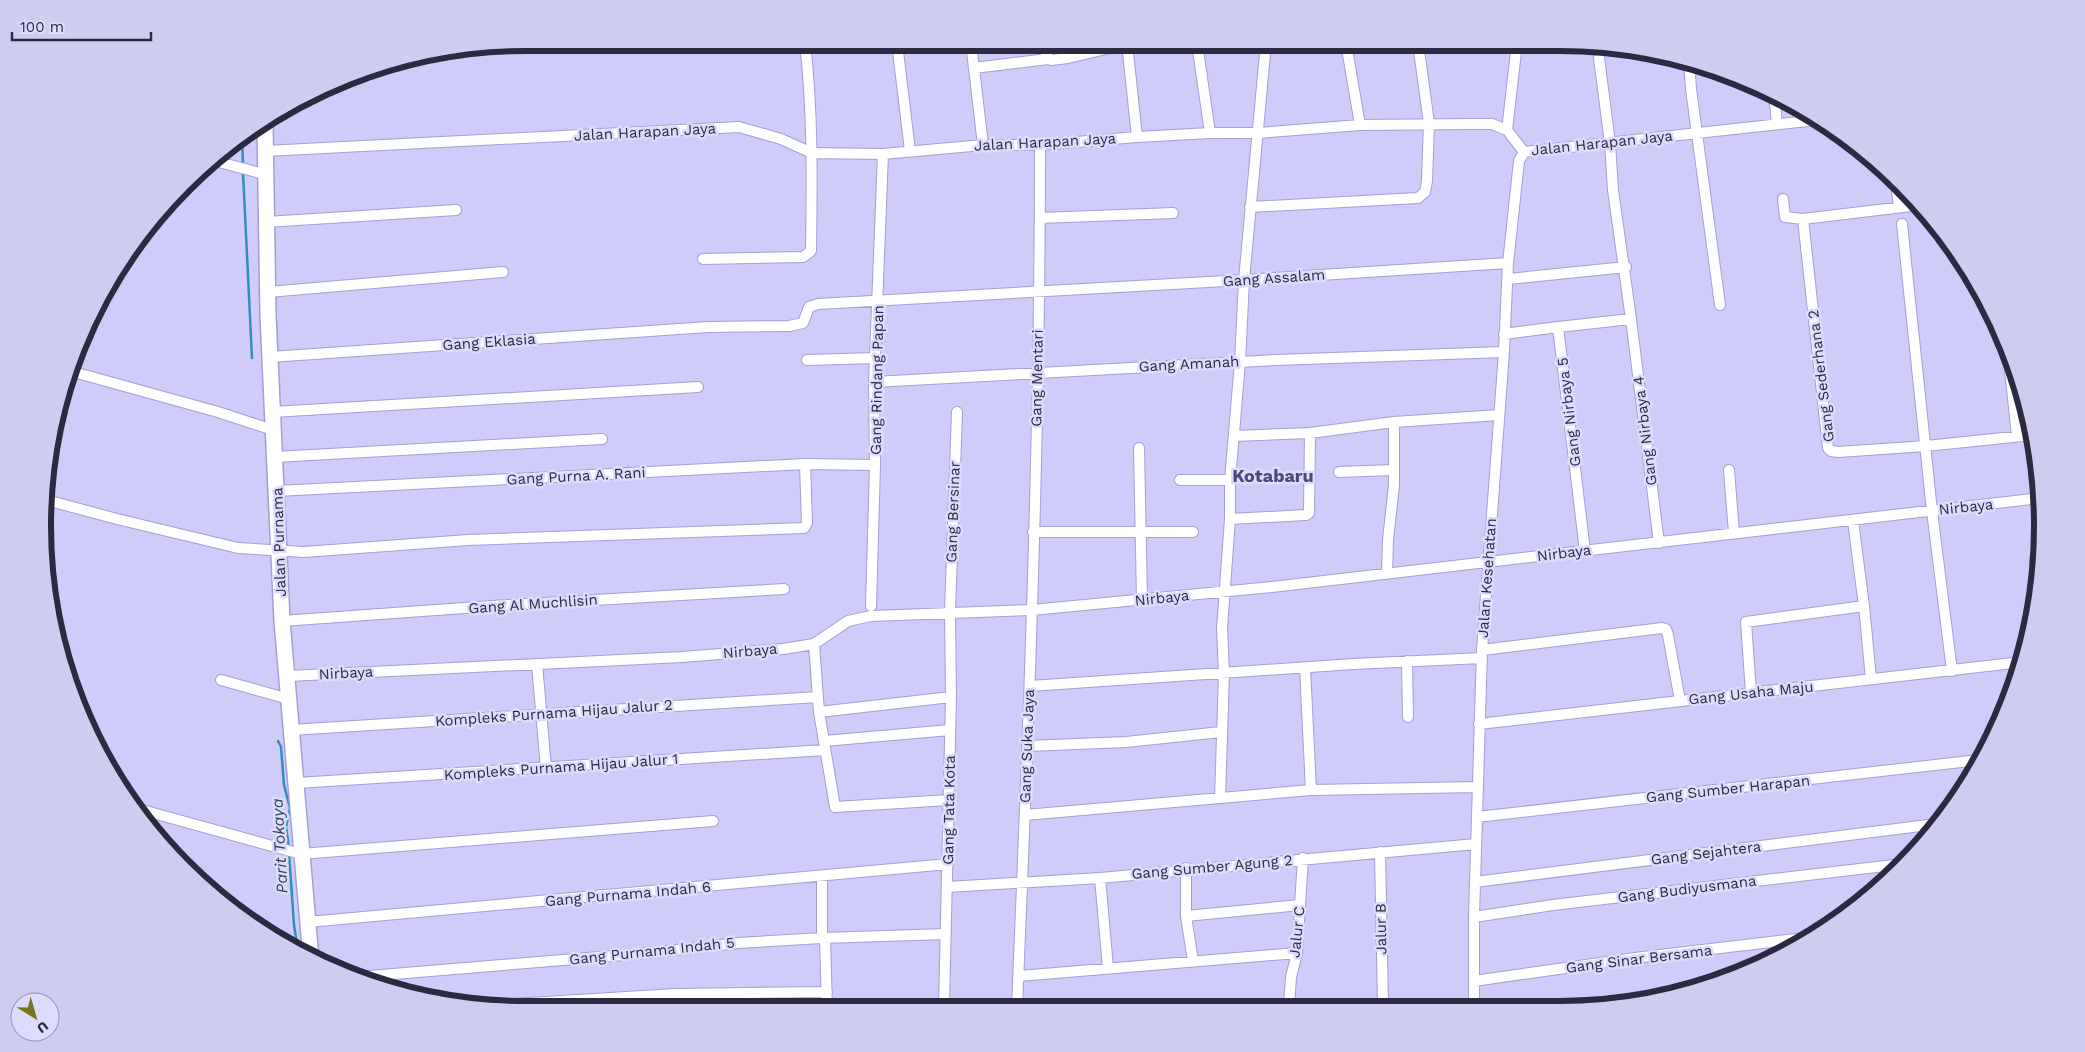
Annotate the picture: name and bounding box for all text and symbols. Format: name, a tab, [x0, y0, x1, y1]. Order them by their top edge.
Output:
scale bar	[12, 10, 151, 42]
text: 100 m	[20, 18, 64, 36]
street label: Jalan Harapan Jaya	[574, 119, 717, 145]
street label: Jalan Harapan Jaya	[1530, 127, 1674, 159]
street label: Jalan Harapan Jaya	[974, 129, 1117, 155]
street label: Gang Assalam	[1222, 265, 1326, 291]
street label: Gang Rindang Papan	[867, 305, 887, 455]
street label: Gang Sederhana 2	[1804, 309, 1838, 443]
street label: Gang Mentari	[1027, 329, 1047, 427]
street label: Gang Eklasia	[442, 330, 537, 354]
street label: Gang Amanah	[1138, 352, 1240, 376]
street label: Gang Nirbaya 5	[1553, 356, 1585, 468]
street label: Gang Nirbaya 4	[1629, 375, 1661, 487]
street label: Gang Bersinar	[942, 461, 964, 563]
street label: Gang Purna A. Rani	[506, 463, 646, 489]
district label: Kotabaru	[1232, 465, 1314, 486]
street label: Jalan Purnama	[268, 487, 290, 597]
street label: Nirbaya	[1938, 495, 1995, 519]
street label: Jalan Kesehatan	[1474, 517, 1500, 639]
street label: Nirbaya	[1536, 541, 1593, 565]
street label: Nirbaya	[1134, 586, 1191, 610]
street label: Gang Al Muchlisin	[468, 591, 598, 617]
street label: Nirbaya	[722, 640, 778, 662]
street label: Nirbaya	[318, 663, 374, 683]
street label: Gang Usaha Maju	[1688, 677, 1814, 709]
street label: Gang Suka Jaya	[1016, 688, 1038, 803]
street label: Kompleks Purnama Hijau Jalur 2	[435, 696, 673, 730]
street label: Kompleks Purnama Hijau Jalur 1	[443, 750, 679, 784]
street label: Gang Tata Kota	[939, 755, 959, 865]
street label: Gang Sumber Harapan	[1645, 771, 1811, 807]
water label: Parit Tokaya	[268, 798, 291, 894]
street label: Gang Sejahtera	[1650, 837, 1763, 869]
street label: Gang Sumber Agung 2	[1131, 851, 1293, 883]
street label: Gang Budiyusmana	[1617, 871, 1758, 906]
street label: Gang Purnama Indah 6	[544, 878, 712, 910]
street label: Jalur B	[1372, 903, 1390, 955]
street label: Jalur C	[1285, 905, 1309, 959]
street label: Gang Purnama Indah 5	[568, 933, 736, 969]
street label: Gang Sinar Bersama	[1565, 941, 1714, 977]
north arrow	[10, 992, 60, 1042]
text: U	[34, 1018, 52, 1037]

